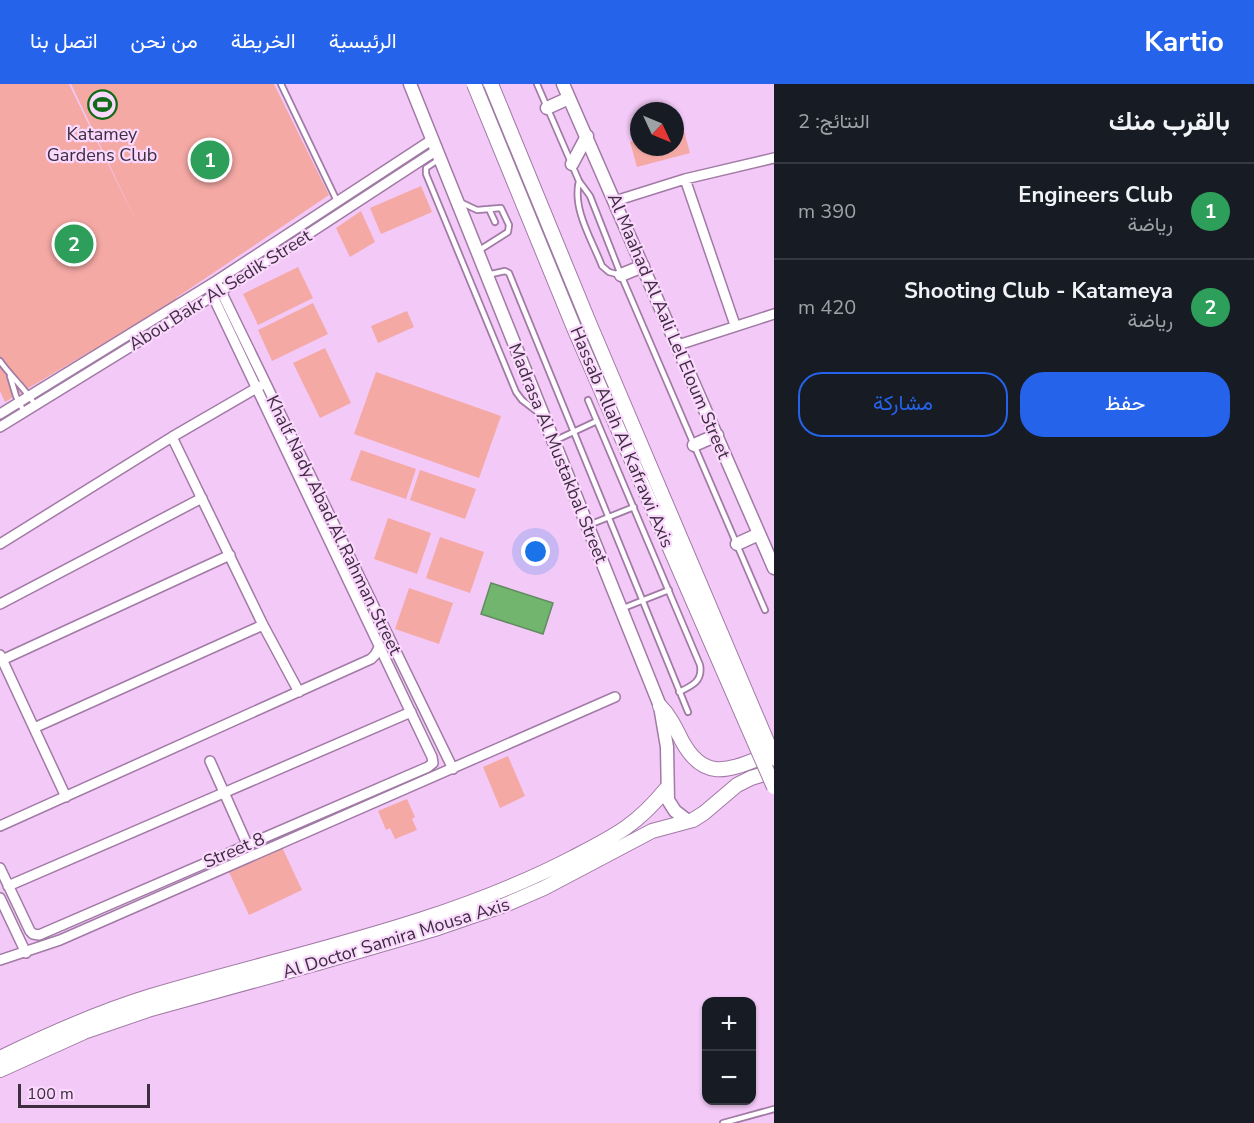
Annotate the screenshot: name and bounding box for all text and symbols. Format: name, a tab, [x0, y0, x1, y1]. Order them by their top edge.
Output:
text: Kartio	[1144, 23, 1224, 61]
text: اتصل بنا	[30, 27, 98, 55]
text: من نحن	[131, 27, 198, 55]
text: الخريطة	[231, 27, 296, 55]
text: الرئيسية	[329, 27, 397, 55]
sports icon: Katamey Gardens Club	[86, 89, 118, 121]
north arrow	[630, 102, 684, 156]
text: بالقرب منك	[1109, 104, 1230, 139]
text: النتائج: 2	[798, 108, 870, 135]
place label: Katamey Gardens Club	[47, 122, 157, 167]
pin: 1	[190, 138, 230, 182]
text: Engineers Club	[1018, 180, 1173, 210]
street label: Al Maahad Al Aali Lel Eloum Street	[602, 189, 736, 463]
text: 390 m	[798, 198, 856, 225]
text: 1	[1205, 198, 1217, 225]
text: رياضة	[1128, 211, 1173, 238]
pin: 2	[54, 222, 94, 266]
street label: Abou Bakr Al Sedik Street	[124, 223, 317, 356]
text: Shooting Club - Katameya	[904, 276, 1173, 306]
text: 420 m	[798, 294, 856, 321]
text: 2	[1205, 294, 1217, 321]
text: رياضة	[1128, 307, 1173, 334]
street label: Hassab Allah Al Kafrawi Axis	[564, 323, 680, 551]
street label: Madrasa Al Mustakbal Street	[503, 339, 613, 567]
button: مشاركة	[798, 372, 1008, 437]
button: حفظ	[1020, 372, 1230, 437]
street label: Khalf Nady Abad Al Rahman Street	[261, 391, 408, 659]
your location	[521, 537, 550, 566]
street label: Street 8	[200, 826, 268, 874]
street label: Al Doctor Samira Mousa Axis	[280, 892, 512, 984]
map controls	[702, 997, 756, 1105]
button: +	[702, 997, 756, 1051]
button: −	[702, 1051, 756, 1105]
scale bar	[18, 1081, 150, 1108]
text: 100 m	[27, 1083, 74, 1105]

